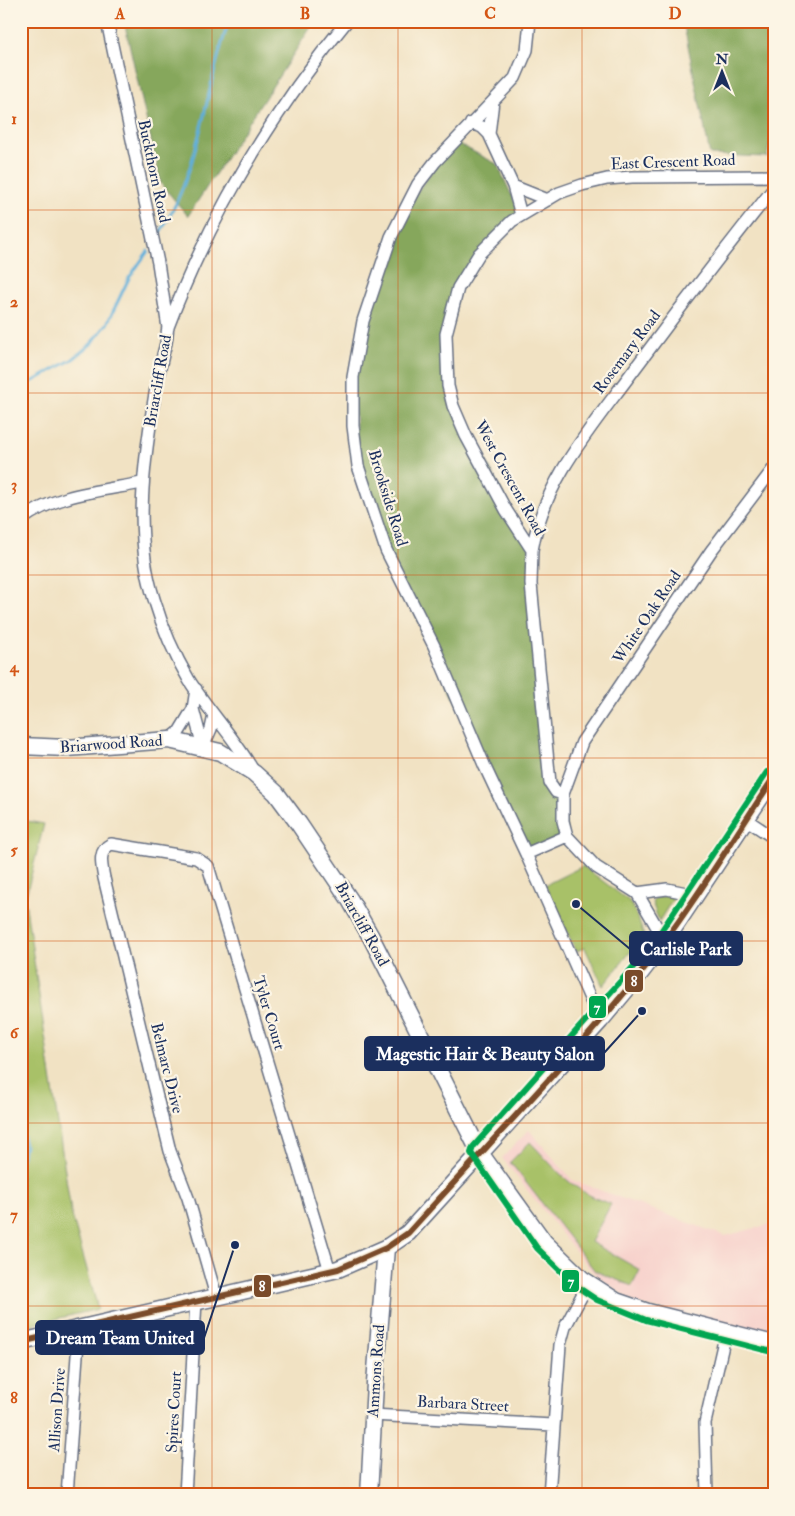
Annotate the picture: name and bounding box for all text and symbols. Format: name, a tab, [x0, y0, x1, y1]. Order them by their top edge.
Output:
text: A	[114, 4, 126, 24]
text: B	[300, 4, 310, 24]
text: C	[484, 4, 496, 24]
text: D	[668, 4, 682, 24]
north arrow	[698, 48, 748, 98]
text: N	[715, 51, 729, 68]
text: 1	[11, 109, 17, 129]
street label: Buckthorn Road	[133, 118, 175, 225]
street label: East Crescent Road	[610, 150, 736, 174]
text: 2	[10, 292, 18, 312]
street label: Rosemary Road	[589, 306, 665, 398]
street label: Briarcliff Road	[140, 333, 176, 429]
street label: West Crescent Road	[470, 416, 550, 539]
street label: Brookside Road	[364, 447, 412, 549]
text: 3	[11, 475, 17, 495]
street label: White Oak Road	[608, 566, 686, 668]
text: 4	[9, 657, 20, 677]
street label: Briarwood Road	[59, 730, 163, 758]
text: 5	[10, 840, 18, 860]
street label: Briarcliff Road	[331, 878, 394, 970]
callout: Carlisle Park	[630, 932, 742, 965]
text: Carlisle Park	[640, 938, 732, 961]
line badge: 8	[624, 969, 644, 993]
text: 8	[631, 973, 638, 990]
street label: Tyler Court	[248, 974, 290, 1052]
line badge: 7	[588, 995, 607, 1019]
text: 7	[594, 999, 601, 1016]
street label: Belmarc Drive	[146, 1021, 188, 1116]
text: 6	[10, 1023, 20, 1043]
callout: Magestic Hair & Beauty Salon	[365, 1037, 604, 1070]
text: Magestic Hair & Beauty Salon	[375, 1043, 595, 1066]
text: 7	[10, 1205, 18, 1225]
line badge: 7	[561, 1269, 580, 1293]
text: 7	[568, 1273, 575, 1290]
line badge: 8	[253, 1274, 272, 1298]
text: 8	[259, 1278, 266, 1295]
callout: Dream Team United	[36, 1321, 204, 1354]
street label: Ammons Road	[363, 1324, 389, 1419]
text: Dream Team United	[46, 1327, 194, 1350]
street label: Allison Drive	[44, 1367, 70, 1454]
street label: Spires Court	[162, 1371, 187, 1453]
text: 8	[10, 1388, 18, 1408]
street label: Barbara Street	[417, 1392, 509, 1416]

